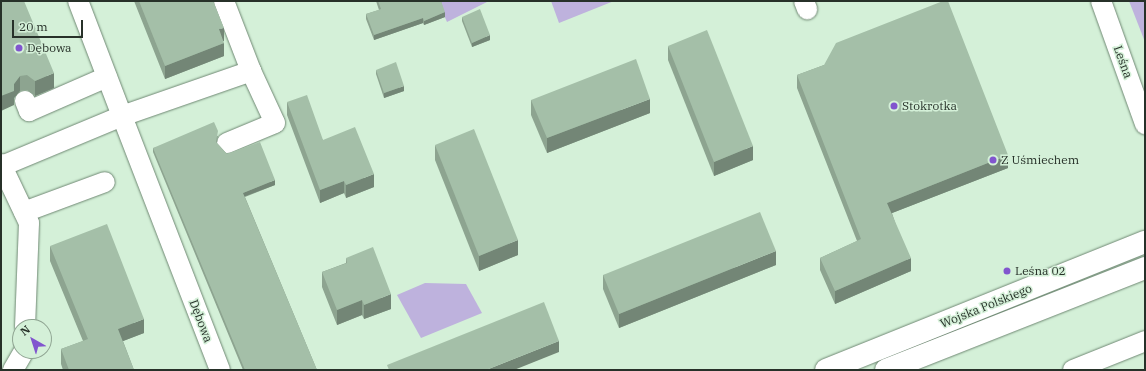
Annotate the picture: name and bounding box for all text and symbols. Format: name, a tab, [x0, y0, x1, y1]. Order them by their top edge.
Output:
scale bar	[14, 12, 85, 38]
text: 20 m	[19, 19, 48, 34]
place label: Dębowa	[27, 41, 72, 55]
marker: Dębowa	[14, 43, 24, 53]
street label: Leśna	[1110, 44, 1136, 80]
place label: Stokrotka	[902, 99, 957, 113]
marker: Stokrotka	[889, 101, 899, 111]
place label: Z Uśmiechem	[1001, 153, 1079, 167]
marker: Z Uśmiechem	[988, 155, 998, 165]
place label: Leśna 02	[1015, 264, 1066, 278]
marker: Leśna 02	[1002, 266, 1012, 276]
street label: Wojska Polskiego	[938, 281, 1034, 331]
street label: Dębowa	[186, 298, 216, 344]
north arrow	[12, 319, 52, 359]
text: N	[17, 322, 33, 339]

